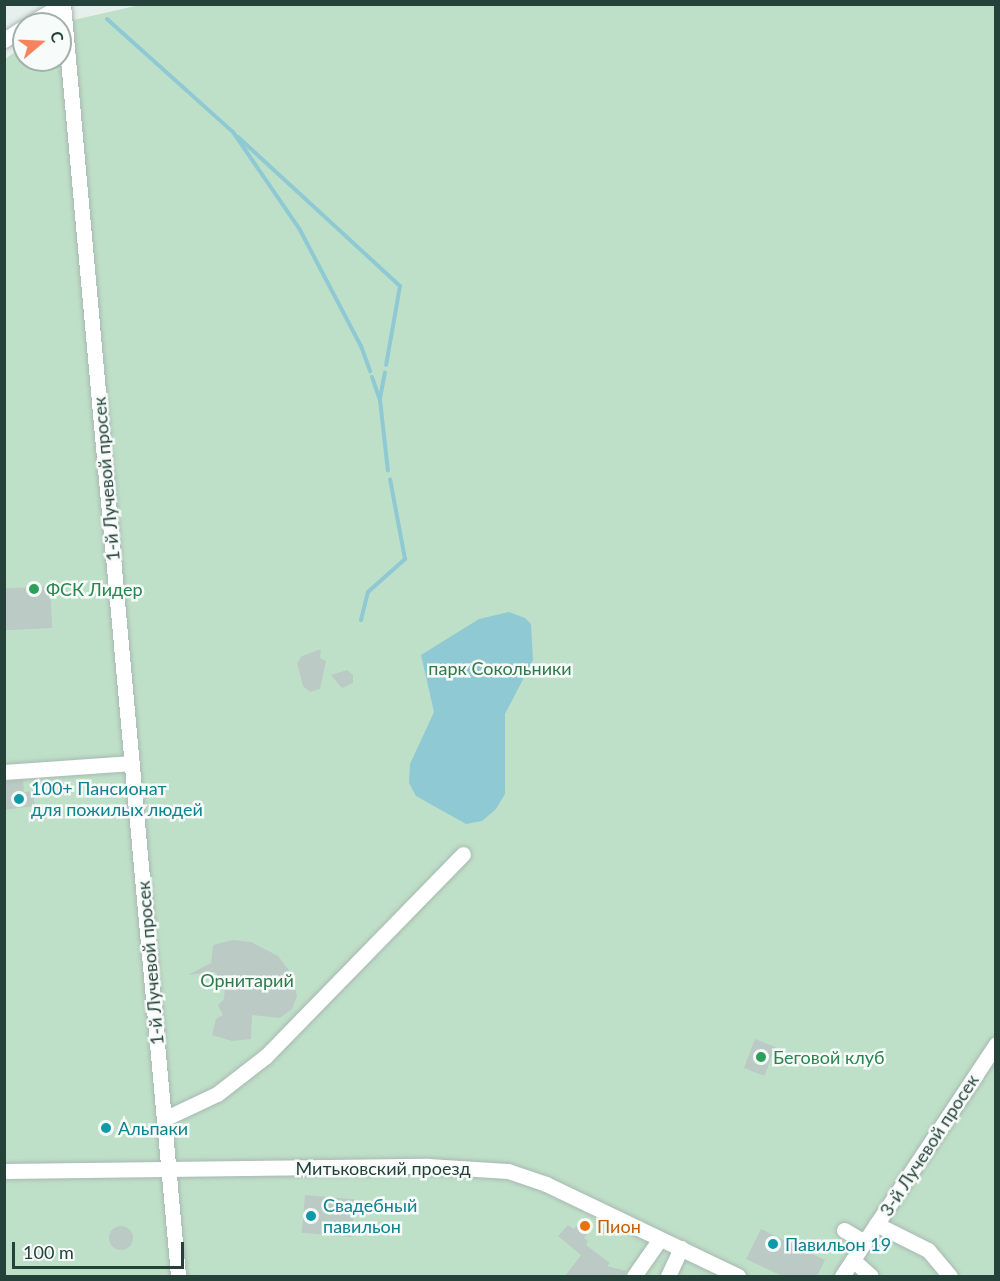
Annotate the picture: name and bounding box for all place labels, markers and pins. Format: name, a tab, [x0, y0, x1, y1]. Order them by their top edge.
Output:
place label: ФСК Лидер	[46, 578, 143, 600]
marker: ФСК Лидер	[27, 582, 41, 596]
place label: 100+ Пансионат для пожилых людей	[31, 778, 203, 820]
marker: 100+ Пансионат для пожилых людей	[12, 792, 26, 806]
place label: Беговой клуб	[773, 1046, 885, 1068]
marker: Беговой клуб	[754, 1050, 768, 1064]
place label: Альпаки	[118, 1117, 188, 1139]
marker: Альпаки	[99, 1121, 113, 1135]
place label: Свадебный павильон	[323, 1195, 417, 1238]
marker: Свадебный павильон	[304, 1209, 318, 1223]
place label: Пион	[597, 1215, 641, 1237]
marker: Пион	[578, 1219, 592, 1233]
place label: Павильон 19	[785, 1233, 891, 1255]
marker: Павильон 19	[766, 1237, 780, 1251]

